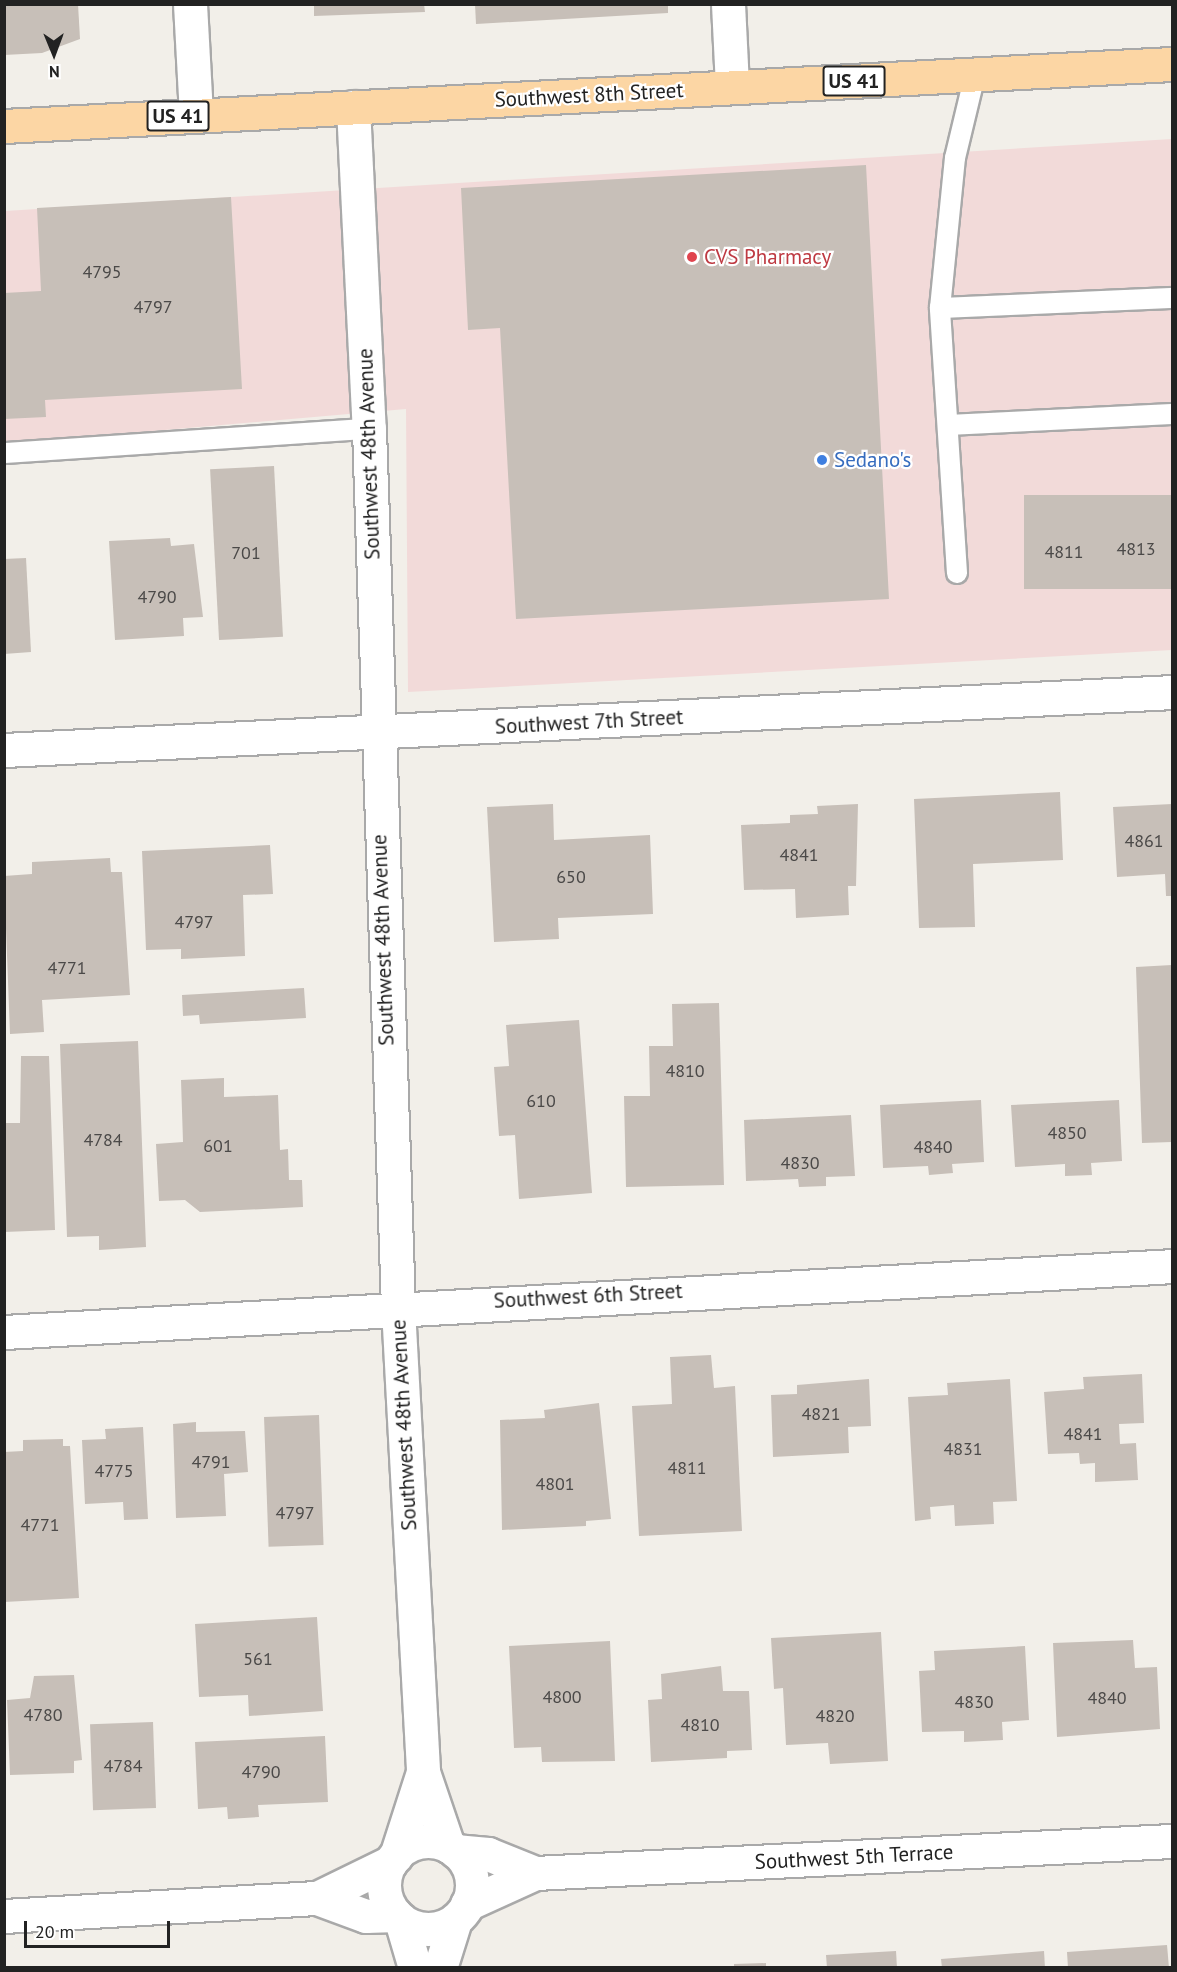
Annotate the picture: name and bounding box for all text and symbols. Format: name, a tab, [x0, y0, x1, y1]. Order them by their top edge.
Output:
north arrow	[24, 24, 84, 84]
text: N	[49, 62, 60, 82]
road number: US 41	[822, 64, 886, 98]
street label: Southwest 8th Street	[494, 77, 684, 113]
road number: US 41	[146, 99, 210, 133]
place label: CVS Pharmacy	[704, 244, 831, 270]
marker: CVS Pharmacy	[685, 250, 699, 264]
house number: 4795	[82, 261, 122, 283]
house number: 4797	[133, 296, 173, 318]
street label: Southwest 48th Avenue	[353, 347, 385, 561]
place label: Sedano's	[834, 447, 911, 473]
marker: Sedano's	[815, 453, 829, 467]
house number: 4813	[1116, 538, 1156, 560]
house number: 4811	[1044, 541, 1084, 563]
house number: 701	[231, 542, 261, 564]
house number: 4790	[137, 586, 177, 608]
street label: Southwest 7th Street	[494, 704, 684, 740]
house number: 4861	[1124, 830, 1164, 852]
street label: Southwest 48th Avenue	[367, 833, 399, 1047]
house number: 4841	[779, 844, 819, 866]
house number: 650	[556, 866, 586, 888]
house number: 4797	[174, 911, 214, 933]
house number: 4771	[47, 957, 87, 979]
house number: 4810	[665, 1060, 705, 1082]
house number: 610	[526, 1090, 556, 1112]
house number: 4850	[1047, 1122, 1087, 1144]
house number: 4784	[83, 1129, 123, 1151]
house number: 601	[203, 1135, 233, 1157]
house number: 4840	[913, 1136, 953, 1158]
house number: 4830	[780, 1152, 820, 1174]
street label: Southwest 6th Street	[493, 1278, 683, 1314]
street label: Southwest 48th Avenue	[386, 1318, 422, 1532]
house number: 4821	[801, 1403, 841, 1425]
house number: 4841	[1063, 1423, 1103, 1445]
house number: 4831	[943, 1438, 983, 1460]
house number: 4791	[191, 1451, 231, 1473]
house number: 4811	[667, 1457, 707, 1479]
house number: 4775	[94, 1460, 134, 1482]
house number: 4801	[535, 1473, 575, 1495]
house number: 4797	[275, 1502, 315, 1524]
house number: 4771	[20, 1514, 60, 1536]
house number: 561	[243, 1648, 273, 1670]
house number: 4800	[542, 1686, 582, 1708]
house number: 4840	[1087, 1687, 1127, 1709]
house number: 4830	[954, 1691, 994, 1713]
house number: 4780	[23, 1704, 63, 1726]
house number: 4820	[815, 1705, 855, 1727]
house number: 4810	[680, 1714, 720, 1736]
house number: 4784	[103, 1755, 143, 1777]
house number: 4790	[241, 1761, 281, 1783]
street label: Southwest 5th Terrace	[754, 1839, 954, 1875]
scale bar	[27, 1909, 172, 1947]
text: 20 m	[35, 1920, 74, 1943]

